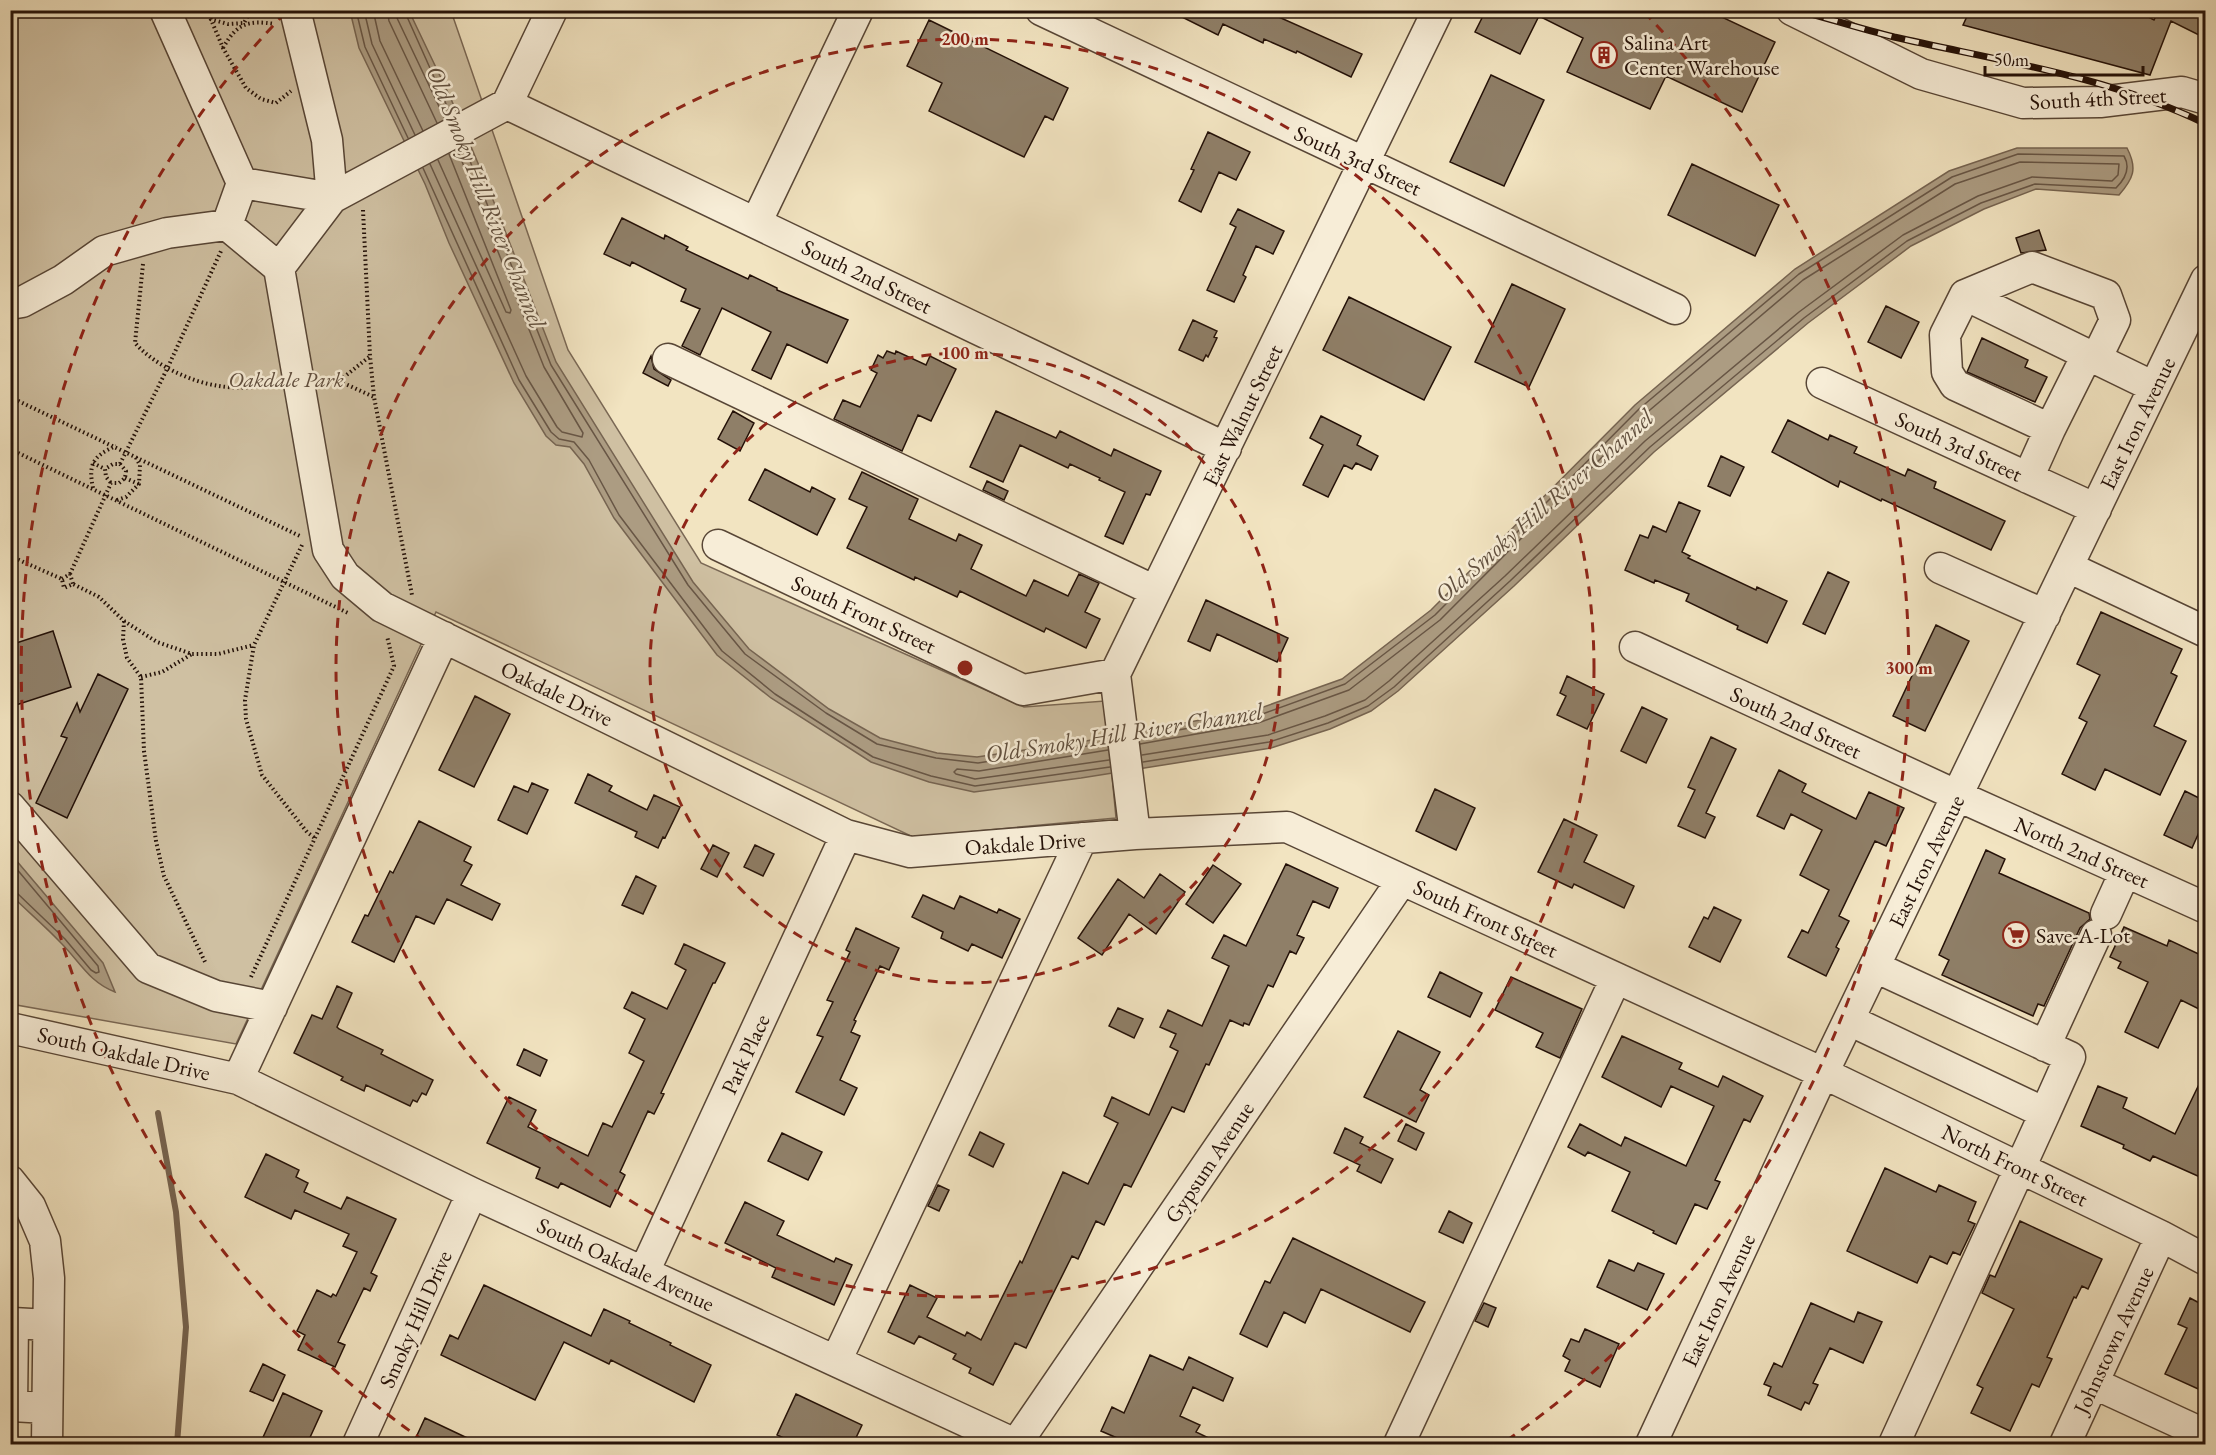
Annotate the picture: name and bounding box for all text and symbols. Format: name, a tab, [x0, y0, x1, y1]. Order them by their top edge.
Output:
text: 200 m	[941, 27, 989, 50]
place label: Salina Art Center Warehouse	[1624, 28, 1780, 82]
scale bar	[1985, 39, 2142, 77]
building icon: Salina Art Center Warehouse	[1589, 40, 1619, 70]
text: 50 m	[1994, 48, 2029, 71]
water label: Old Smoky Hill River Channel	[420, 61, 554, 334]
street label: South 4th Street	[2029, 80, 2167, 117]
street label: South 3rd Street	[1290, 118, 1426, 203]
street label: South 2nd Street	[797, 232, 937, 321]
street label: East Walnut Street	[1196, 340, 1289, 491]
text: 100 m	[941, 341, 989, 364]
street label: East Iron Avenue	[2093, 352, 2182, 494]
park label: Oakdale Park	[228, 365, 344, 394]
water label: Old Smoky Hill River Channel	[1428, 401, 1661, 609]
street label: South 3rd Street	[1891, 404, 2027, 489]
street label: South Front Street	[787, 568, 941, 661]
street label: Oakdale Drive	[496, 654, 618, 733]
text: 300 m	[1885, 656, 1933, 679]
centre of rings	[955, 658, 975, 678]
street label: South 2nd Street	[1726, 679, 1866, 766]
water label: Old Smoky Hill River Channel	[983, 695, 1266, 770]
street label: East Iron Avenue	[1882, 790, 1971, 932]
street label: North 2nd Street	[2010, 810, 2154, 895]
street label: Oakdale Drive	[964, 825, 1087, 862]
street label: South Front Street	[1409, 872, 1563, 965]
supermarket icon: Save-A-Lot	[2001, 920, 2031, 950]
place label: Save-A-Lot	[2036, 921, 2130, 950]
street label: Park Place	[714, 1009, 777, 1099]
street label: South Oakdale Drive	[35, 1020, 213, 1088]
street label: Gypsum Avenue	[1158, 1096, 1261, 1229]
street label: North Front Street	[1937, 1118, 2093, 1213]
street label: South Oakdale Avenue	[532, 1211, 720, 1318]
street label: East Iron Avenue	[1675, 1228, 1762, 1372]
street label: Smoky Hill Drive	[372, 1246, 459, 1392]
street label: Johnstown Avenue	[2066, 1261, 2161, 1421]

